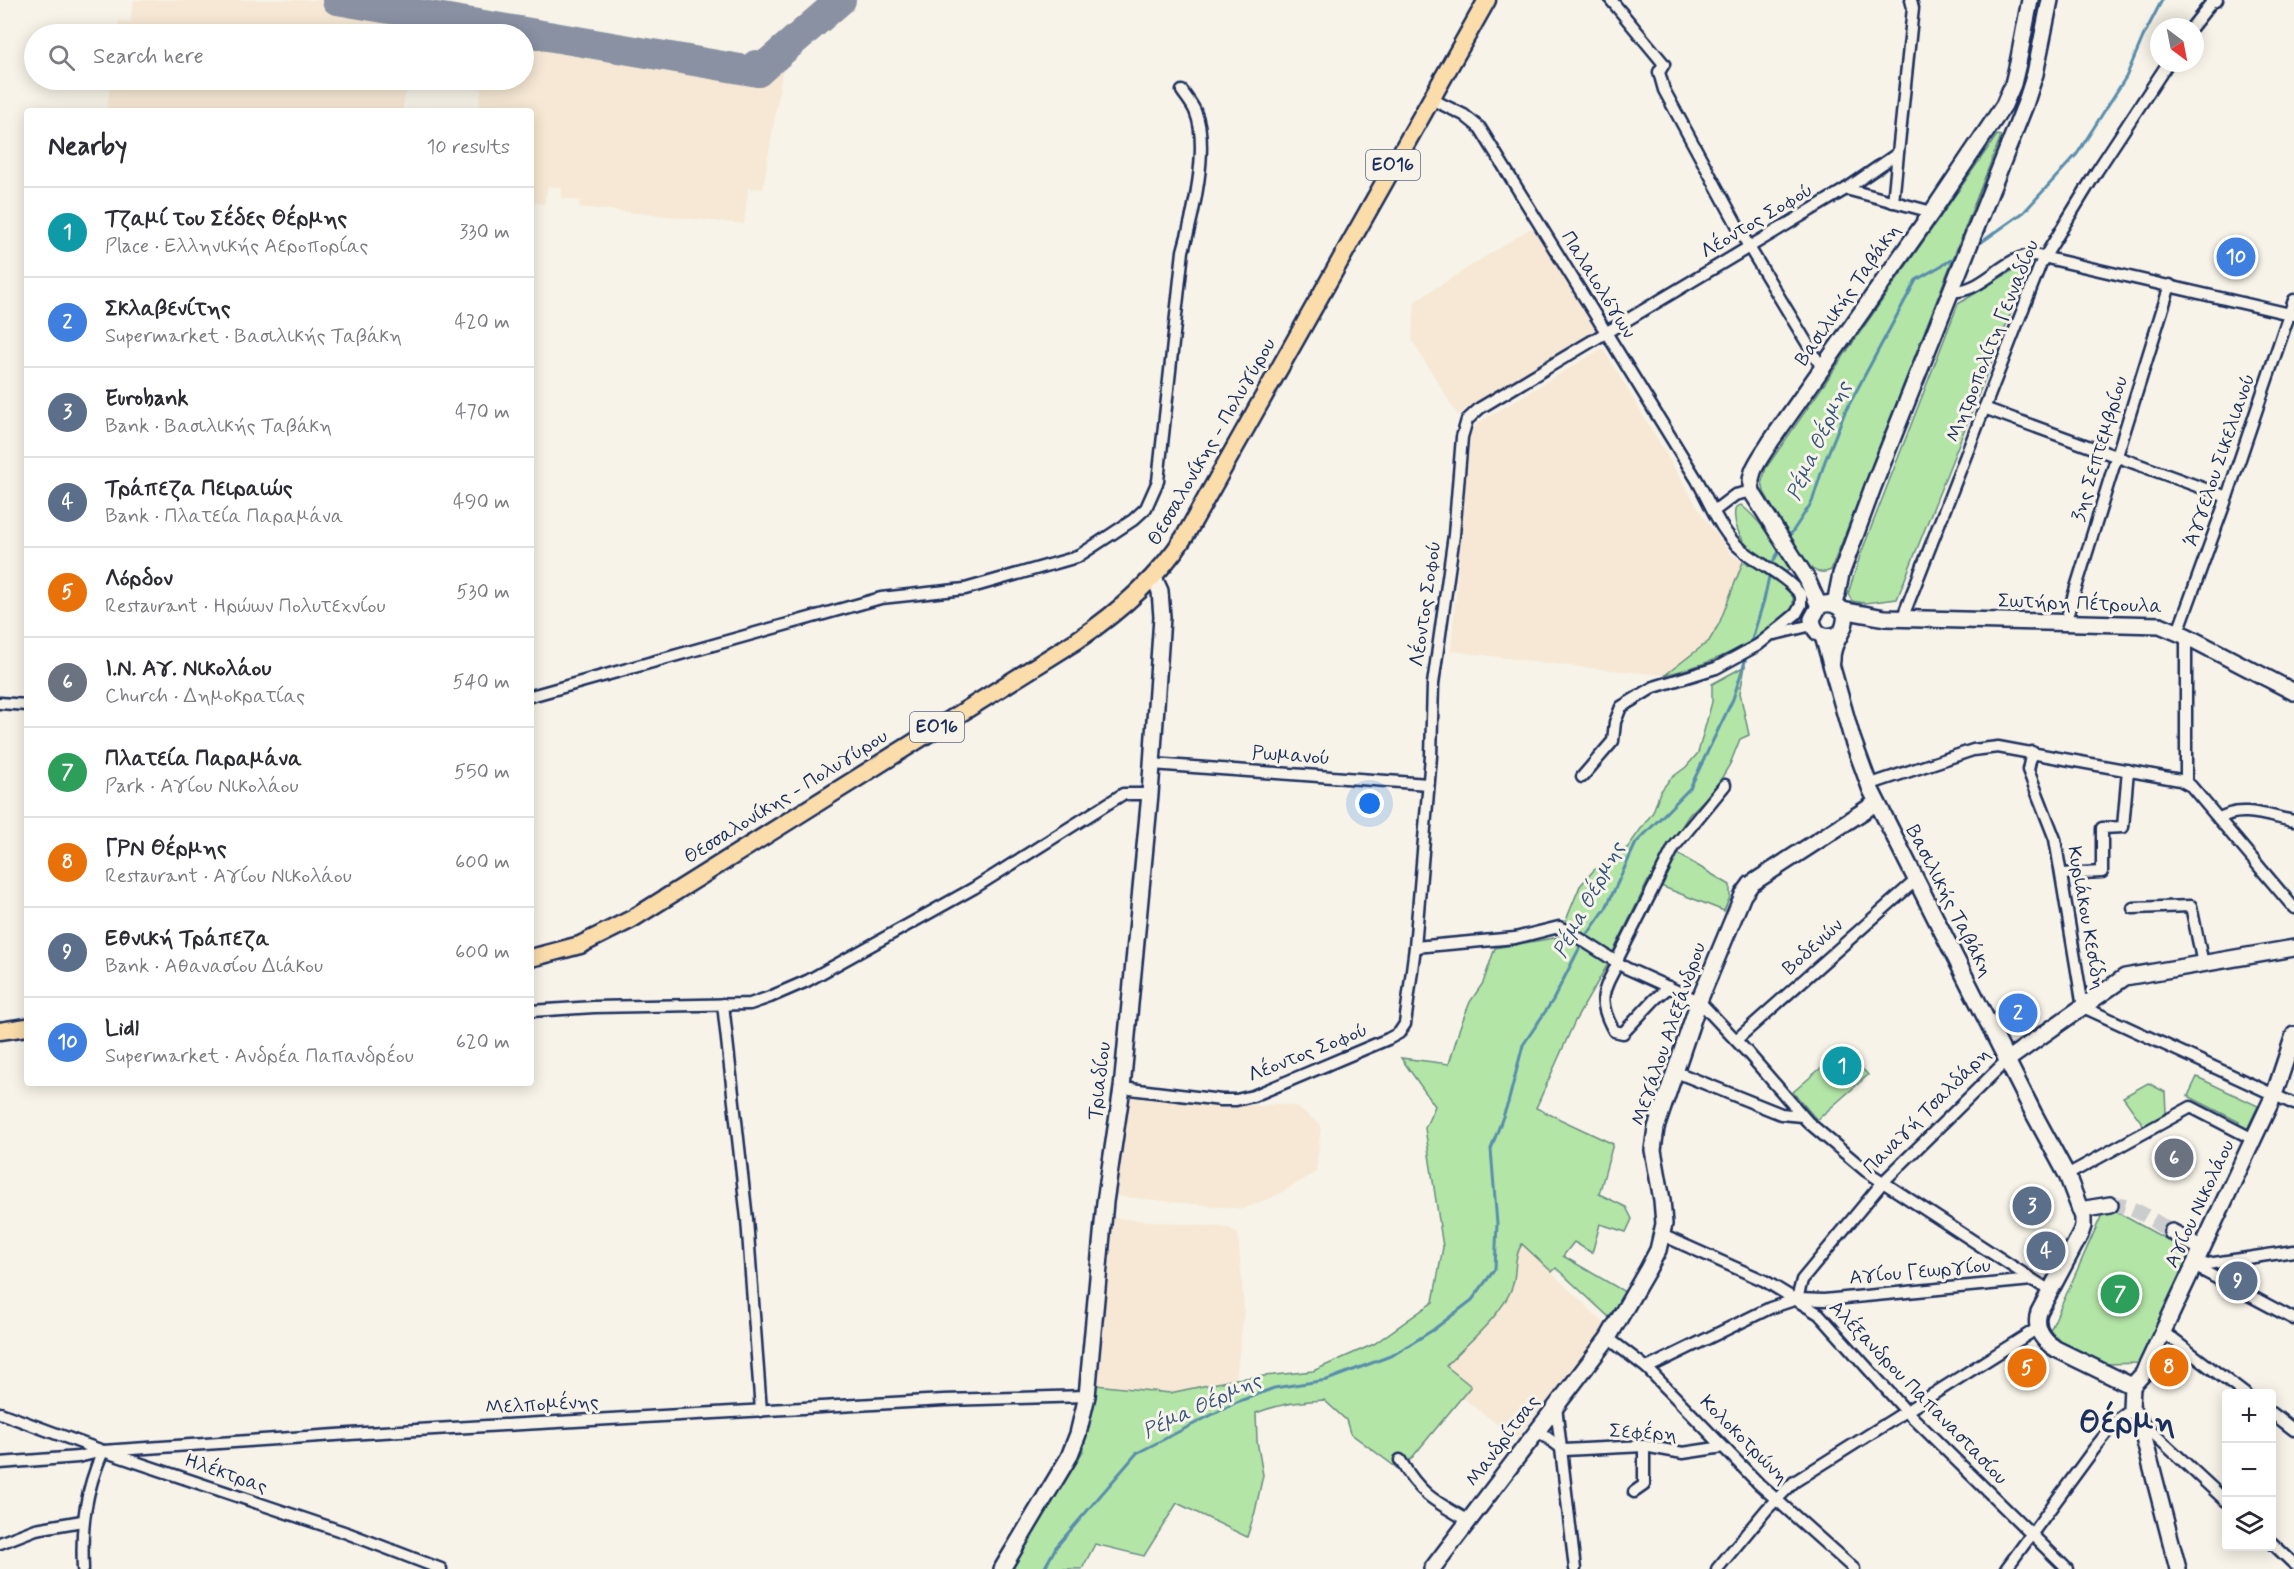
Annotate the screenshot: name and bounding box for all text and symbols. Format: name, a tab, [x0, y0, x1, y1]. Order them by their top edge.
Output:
north arrow	[2150, 18, 2204, 72]
search box	[24, 24, 534, 90]
icon: search	[45, 41, 78, 74]
text: Search here	[93, 43, 204, 71]
text: Nearby	[48, 130, 127, 164]
text: 10 results	[426, 134, 510, 161]
road number: ΕΟ16	[1366, 150, 1420, 180]
street label: Λέοντος Σοφού	[1696, 177, 1818, 265]
text: Τζαμί του Σέδες Θέρμης	[105, 205, 347, 233]
text: 1	[63, 219, 72, 246]
text: 330 m	[459, 219, 510, 246]
street label: Βασιλικής Ταβάκη	[1789, 219, 1907, 371]
street label: Παλαιολόγων	[1554, 226, 1642, 344]
text: Place · Ελληνικής Αεροπορίας	[105, 233, 368, 260]
pin: 10	[2216, 234, 2256, 280]
street label: Μητροπολίτη Γενναδίου	[1940, 236, 2046, 446]
text: Σκλαβενίτης	[105, 295, 231, 323]
text: 2	[63, 309, 72, 336]
text: 420 m	[454, 309, 510, 336]
text: Supermarket · Βασιλικής Ταβάκη	[105, 323, 402, 350]
street label: Θεσσαλονίκης - Πολυγύρου	[1141, 333, 1283, 551]
street label: Άγγελου Σικελιανού	[2178, 370, 2262, 550]
street label: 3ης Σεπτεμβρίου	[2065, 373, 2135, 525]
water label: Ρέμα Θέρμης	[1780, 375, 1858, 505]
text: Eurobank	[105, 385, 189, 413]
text: 3	[63, 399, 72, 426]
text: 470 m	[455, 399, 510, 426]
text: Bank · Βασιλικής Ταβάκη	[105, 413, 332, 440]
text: Τράπεζα Πειραιώς	[105, 475, 293, 503]
text: 4	[62, 489, 73, 516]
text: 490 m	[453, 489, 510, 516]
text: Bank · Πλατεία Παραμάνα	[105, 503, 344, 530]
street label: Λέοντος Σοφού	[1404, 539, 1448, 669]
text: Λόρδον	[105, 565, 173, 593]
text: 5	[62, 579, 74, 606]
text: 530 m	[456, 579, 510, 606]
street label: Σωτήρη Πέτρουλα	[1997, 588, 2163, 620]
text: Restaurant · Ηρώων Πολυτεχνίου	[105, 593, 385, 620]
text: Ι.Ν. Αγ. Νικολάου	[105, 655, 271, 683]
text: 6	[62, 669, 73, 696]
text: 540 m	[453, 669, 510, 696]
text: Church · Δημοκρατίας	[105, 683, 305, 710]
road number: ΕΟ16	[910, 712, 964, 742]
street label: Θεσσαλονίκης - Πολυγύρου	[679, 723, 893, 871]
street label: Ρωμανού	[1251, 740, 1331, 772]
text: Πλατεία Παραμάνα	[105, 745, 302, 773]
text: 7	[61, 759, 74, 786]
text: 550 m	[454, 759, 510, 786]
text: Park · Αγίου Νικολάου	[105, 773, 299, 800]
your location	[1355, 789, 1384, 818]
street label: Βασιλικής Ταβάκη	[1899, 820, 1999, 982]
text: ΓΡΝ Θέρμης	[105, 835, 227, 863]
water label: Ρέμα Θέρμης	[1547, 836, 1632, 963]
street label: Κυριάκου Κεσίδη	[2060, 844, 2112, 992]
text: 8	[62, 849, 73, 876]
text: 600 m	[455, 849, 510, 876]
text: Restaurant · Αγίου Νικολάου	[105, 863, 352, 890]
street label: Βοδενών	[1777, 912, 1849, 982]
text: Εθνική Τράπεζα	[105, 925, 269, 953]
text: 9	[63, 939, 72, 966]
text: 600 m	[455, 939, 510, 966]
street label: Μεγάλου Αλεξάνδρου	[1625, 939, 1713, 1129]
text: Bank · Αθανασίου Διάκου	[105, 953, 323, 980]
pin: 2	[1998, 990, 2038, 1036]
text: Lidl	[105, 1015, 139, 1043]
street label: Λέοντος Σοφού	[1244, 1017, 1372, 1089]
text: 10	[57, 1029, 78, 1056]
text: 620 m	[456, 1029, 510, 1056]
street label: Τριαδίου	[1082, 1040, 1118, 1122]
street label: Παναγή Τσαλδάρη	[1857, 1041, 1997, 1181]
text: Supermarket · Ανδρέα Παπανδρέου	[105, 1043, 414, 1070]
pin: 1	[1822, 1044, 1862, 1088]
pin: 6	[2154, 1136, 2194, 1180]
street label: Αγίου Νικολάου	[2159, 1136, 2241, 1272]
pin: 3	[2012, 1184, 2052, 1228]
pin: 4	[2026, 1228, 2066, 1274]
street label: Αγίου Γεωργίου	[1848, 1252, 1992, 1292]
pin: 9	[2218, 1258, 2258, 1304]
pin: 7	[2100, 1272, 2140, 1316]
street label: Αλέξανδρου Παπαναστασίου	[1823, 1295, 2013, 1491]
pin: 8	[2150, 1344, 2188, 1390]
pin: 5	[2008, 1346, 2046, 1390]
water label: Ρέμα Θέρμης	[1138, 1366, 1267, 1446]
street label: Μελπομένης	[485, 1389, 600, 1421]
street label: Μανδρίτσας	[1460, 1389, 1547, 1493]
street label: Κολοκοτρώνη	[1693, 1389, 1795, 1491]
map controls	[2222, 1389, 2276, 1551]
button: +	[2222, 1389, 2276, 1443]
district label: Θέρμη	[2079, 1400, 2175, 1444]
street label: Σεφέρη	[1609, 1418, 1677, 1448]
button: −	[2222, 1443, 2276, 1497]
street label: Ηλέκτρας	[181, 1447, 271, 1501]
button: layers	[2222, 1497, 2276, 1551]

